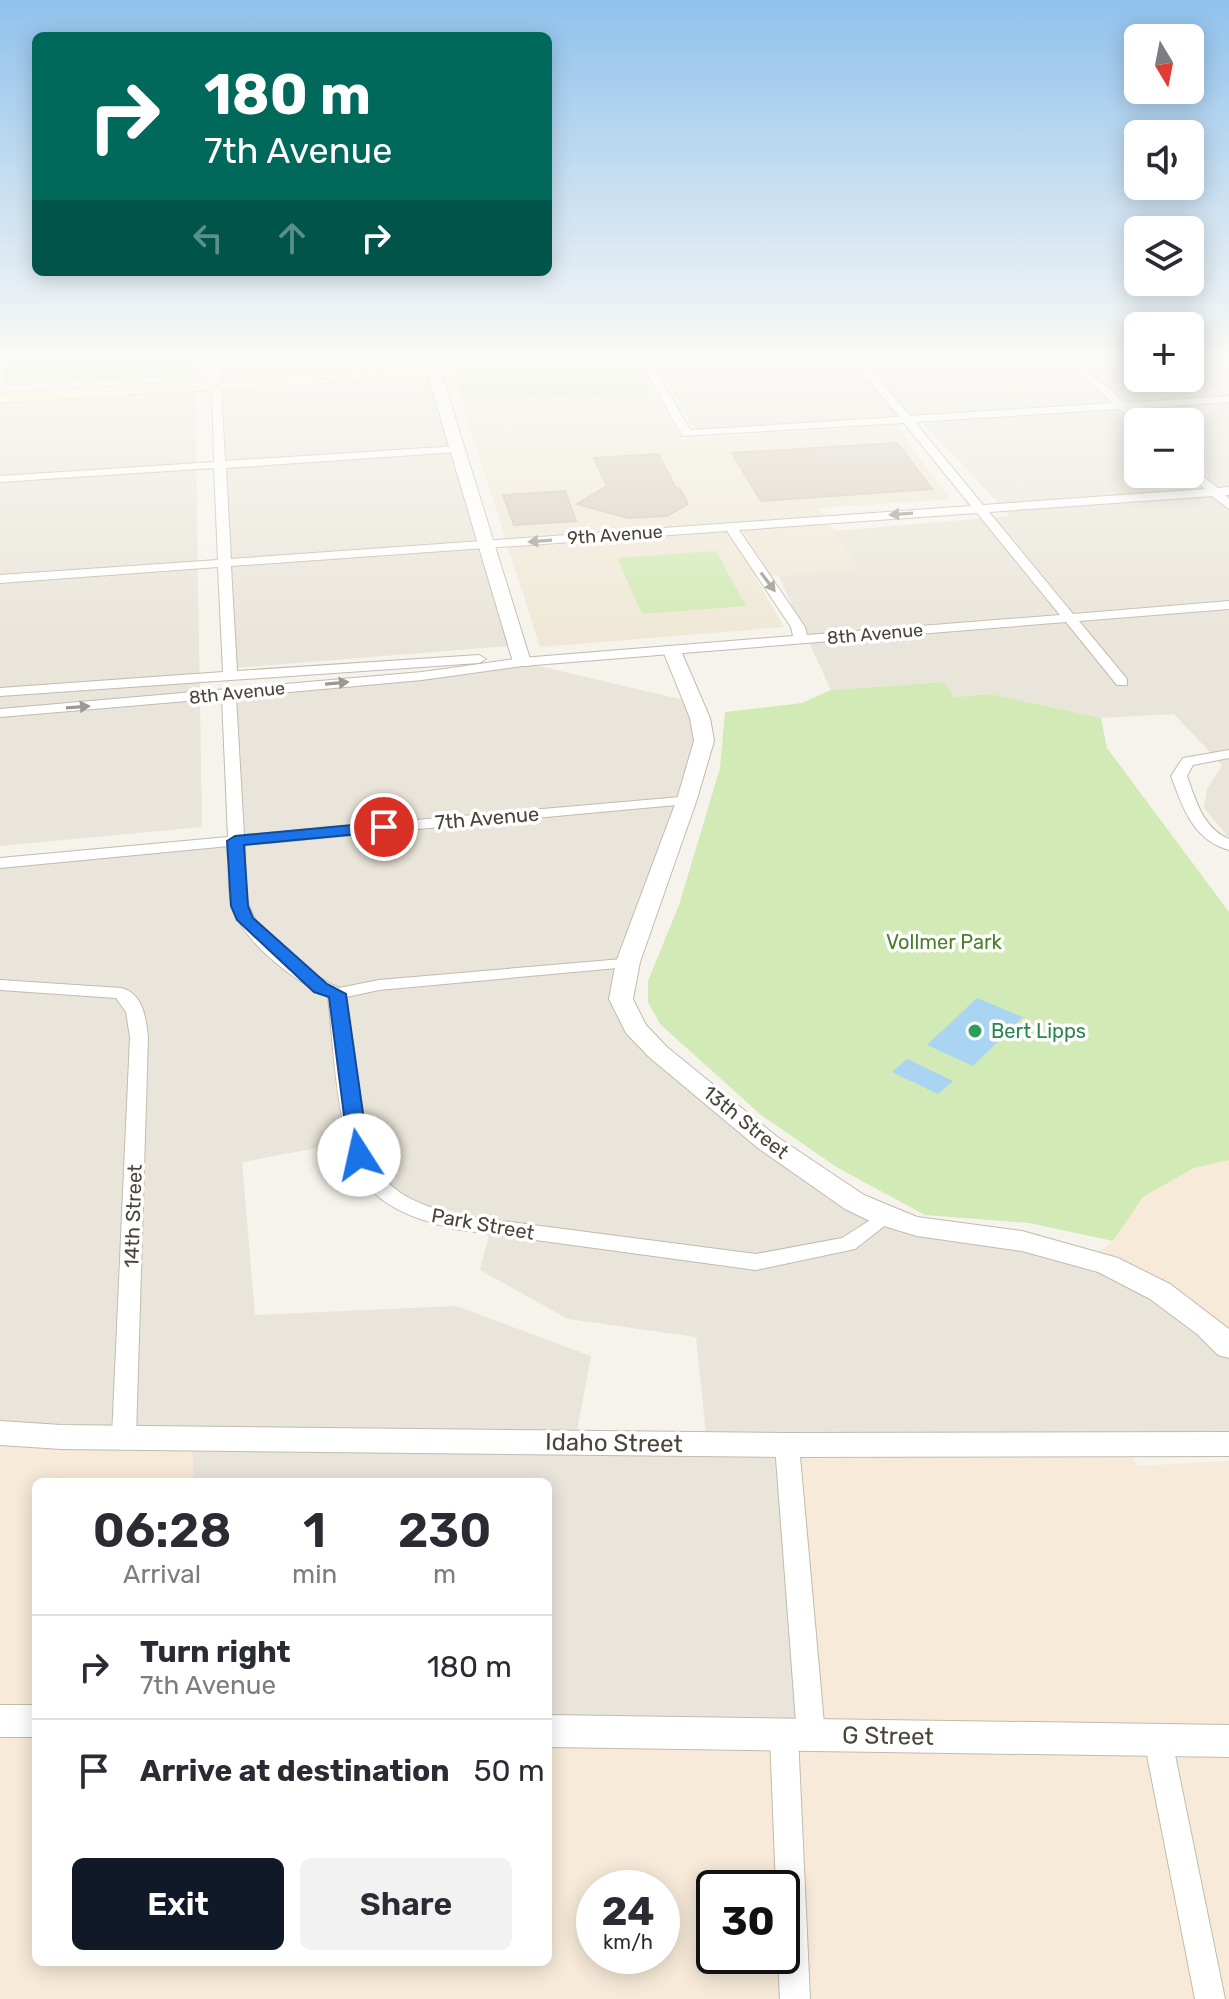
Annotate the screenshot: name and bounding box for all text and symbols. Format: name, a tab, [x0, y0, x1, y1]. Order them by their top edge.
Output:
north arrow	[1124, 24, 1204, 104]
map controls	[1124, 24, 1204, 488]
text: 180 m	[204, 62, 371, 128]
icon: right	[72, 64, 176, 168]
button: sound	[1124, 120, 1204, 200]
text: 7th Avenue	[204, 129, 392, 172]
icon: left	[186, 216, 230, 260]
icon: ahead	[270, 216, 314, 260]
icon: right	[354, 216, 398, 260]
button: layers	[1124, 216, 1204, 296]
button: +	[1124, 312, 1204, 392]
button: −	[1124, 408, 1204, 488]
one-way arrow	[888, 508, 913, 521]
street label: 9th Avenue	[567, 521, 663, 549]
one-way arrow	[527, 535, 552, 548]
one-way arrow	[760, 572, 776, 592]
street label: 8th Avenue	[826, 619, 924, 649]
one-way arrow	[325, 676, 350, 689]
street label: 8th Avenue	[188, 677, 286, 709]
one-way arrow	[66, 700, 91, 713]
pin	[350, 793, 418, 861]
street label: 7th Avenue	[434, 801, 540, 835]
icon: arrive	[362, 805, 406, 849]
park label: Vollmer Park	[886, 930, 1003, 954]
place label: Bert Lipps	[991, 1019, 1086, 1043]
marker: Bert Lipps	[966, 1022, 984, 1040]
street label: 13th Street	[698, 1080, 794, 1164]
position arrow	[317, 1113, 401, 1197]
street label: 14th Street	[119, 1164, 147, 1268]
street label: Park Street	[430, 1203, 537, 1245]
street label: Idaho Street	[545, 1428, 683, 1458]
text: 06:28	[93, 1502, 231, 1559]
text: 1	[303, 1502, 326, 1559]
text: 230	[398, 1502, 491, 1559]
text: Arrival	[123, 1559, 201, 1590]
text: min	[292, 1559, 337, 1590]
text: m	[433, 1559, 456, 1590]
text: Turn right	[140, 1634, 291, 1670]
icon: right	[72, 1645, 116, 1689]
text: 180 m	[427, 1649, 512, 1685]
text: 7th Avenue	[140, 1670, 276, 1701]
street label: G Street	[842, 1721, 934, 1751]
icon: arrive	[72, 1749, 116, 1793]
text: Arrive at destination	[140, 1753, 450, 1789]
text: 50 m	[474, 1753, 545, 1789]
button: Exit	[72, 1858, 284, 1950]
button: Share	[300, 1858, 512, 1950]
speed limit sign: 30	[696, 1870, 800, 1974]
text: 24	[601, 1888, 655, 1935]
text: km/h	[603, 1930, 653, 1954]

